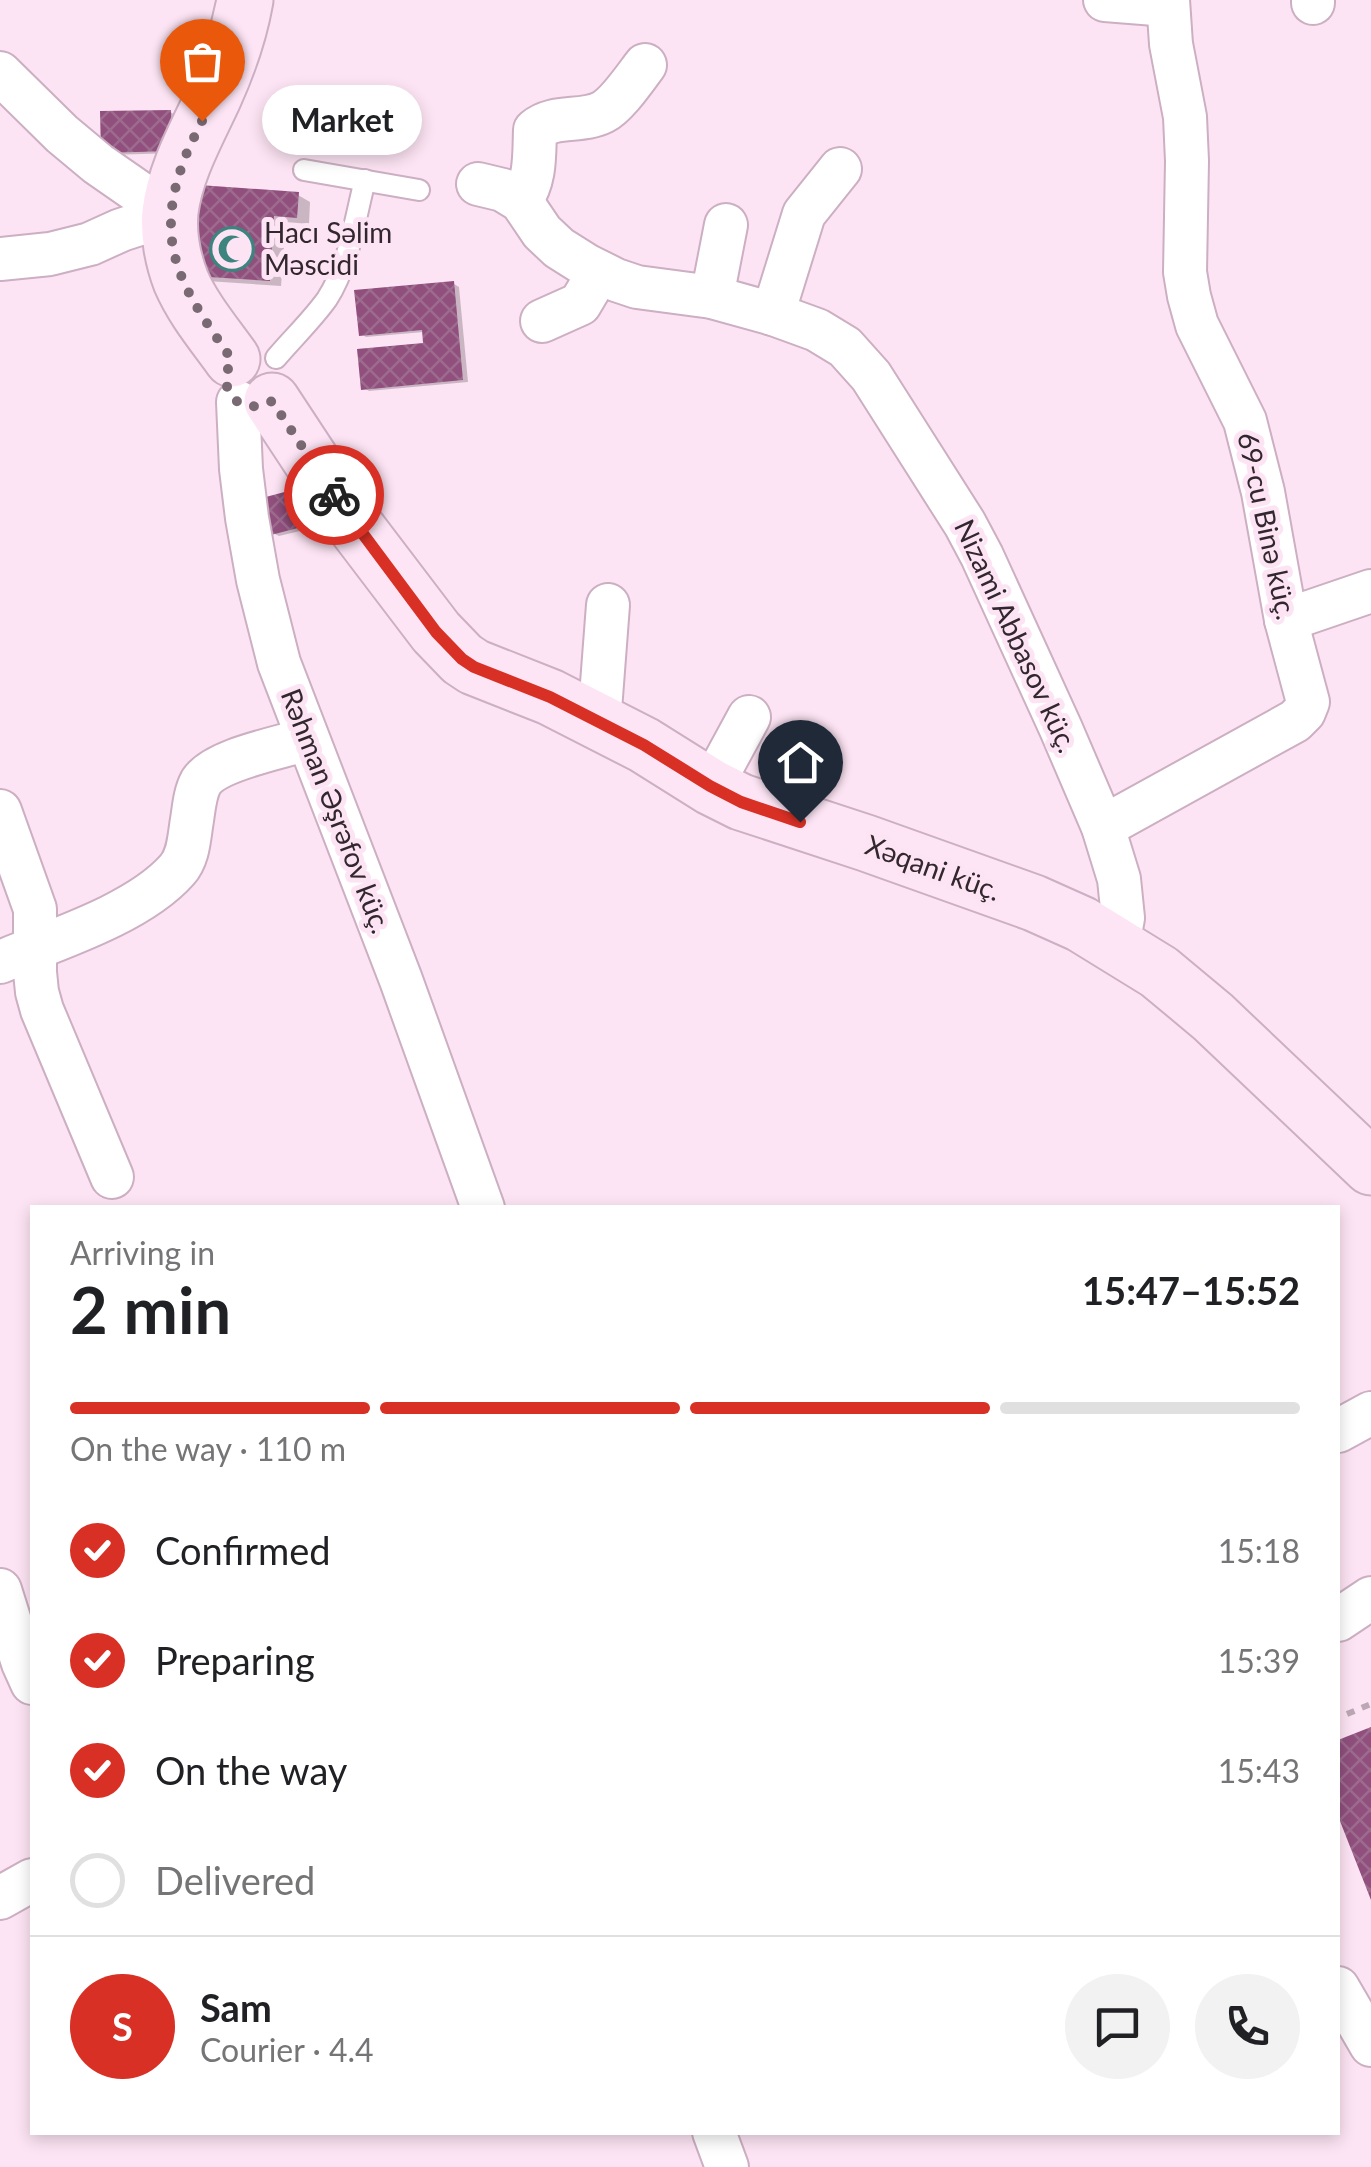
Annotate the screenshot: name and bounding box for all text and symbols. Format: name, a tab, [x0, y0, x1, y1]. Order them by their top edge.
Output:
pin	[160, 19, 245, 122]
icon: bag	[175, 34, 230, 89]
callout: Market	[262, 86, 422, 156]
text: Market	[290, 100, 394, 139]
place label: Hacı Səlim Məscidi	[264, 215, 392, 281]
mosque icon: Hacı Səlim Məscidi	[209, 226, 255, 272]
street label: 69-cu Binə küç.	[1231, 429, 1304, 623]
courier	[284, 445, 384, 545]
icon: bike	[307, 468, 362, 523]
street label: Nizami Abbasov küç.	[948, 514, 1086, 757]
street label: Rəhman Əşrəfov küç.	[275, 683, 399, 938]
pin	[758, 720, 843, 823]
icon: home	[773, 735, 828, 790]
street label: Xəqani küç.	[861, 827, 1005, 907]
text: Arriving in	[70, 1233, 215, 1272]
text: 15:47–15:52	[1082, 1267, 1300, 1313]
text: 2 min	[70, 1270, 231, 1348]
text: On the way · 110 m	[70, 1429, 346, 1468]
icon: check	[70, 1523, 125, 1578]
text: Confirmed	[155, 1527, 331, 1573]
text: 15:18	[1218, 1531, 1300, 1570]
icon: check	[70, 1633, 125, 1688]
text: Preparing	[155, 1637, 315, 1683]
text: 15:39	[1218, 1641, 1300, 1680]
icon: check	[70, 1743, 125, 1798]
text: On the way	[155, 1747, 347, 1793]
text: 15:43	[1218, 1751, 1300, 1790]
text: Delivered	[155, 1857, 315, 1903]
button: chat	[1065, 1974, 1170, 2079]
button: phone	[1195, 1974, 1300, 2079]
text: Sam	[200, 1984, 272, 2030]
text: S	[112, 2003, 133, 2049]
text: Courier · 4.4	[200, 2030, 374, 2069]

